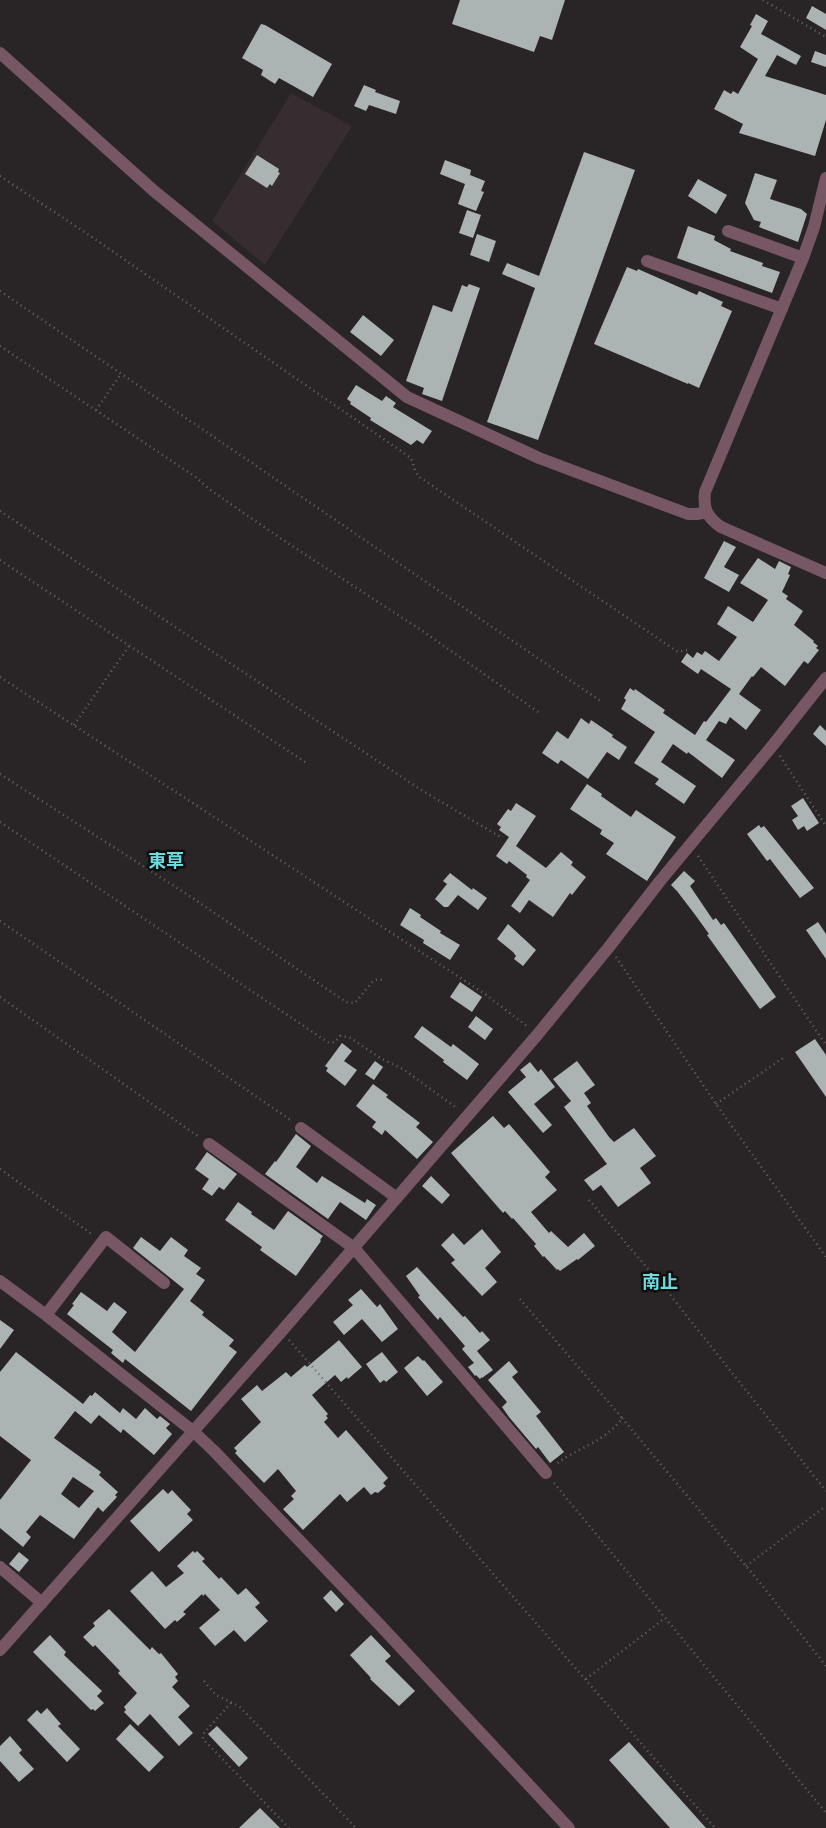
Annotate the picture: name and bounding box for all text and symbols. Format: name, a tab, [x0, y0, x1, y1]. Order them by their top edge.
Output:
district label: 東草	[148, 850, 184, 872]
district label: 南止	[642, 1271, 678, 1293]

